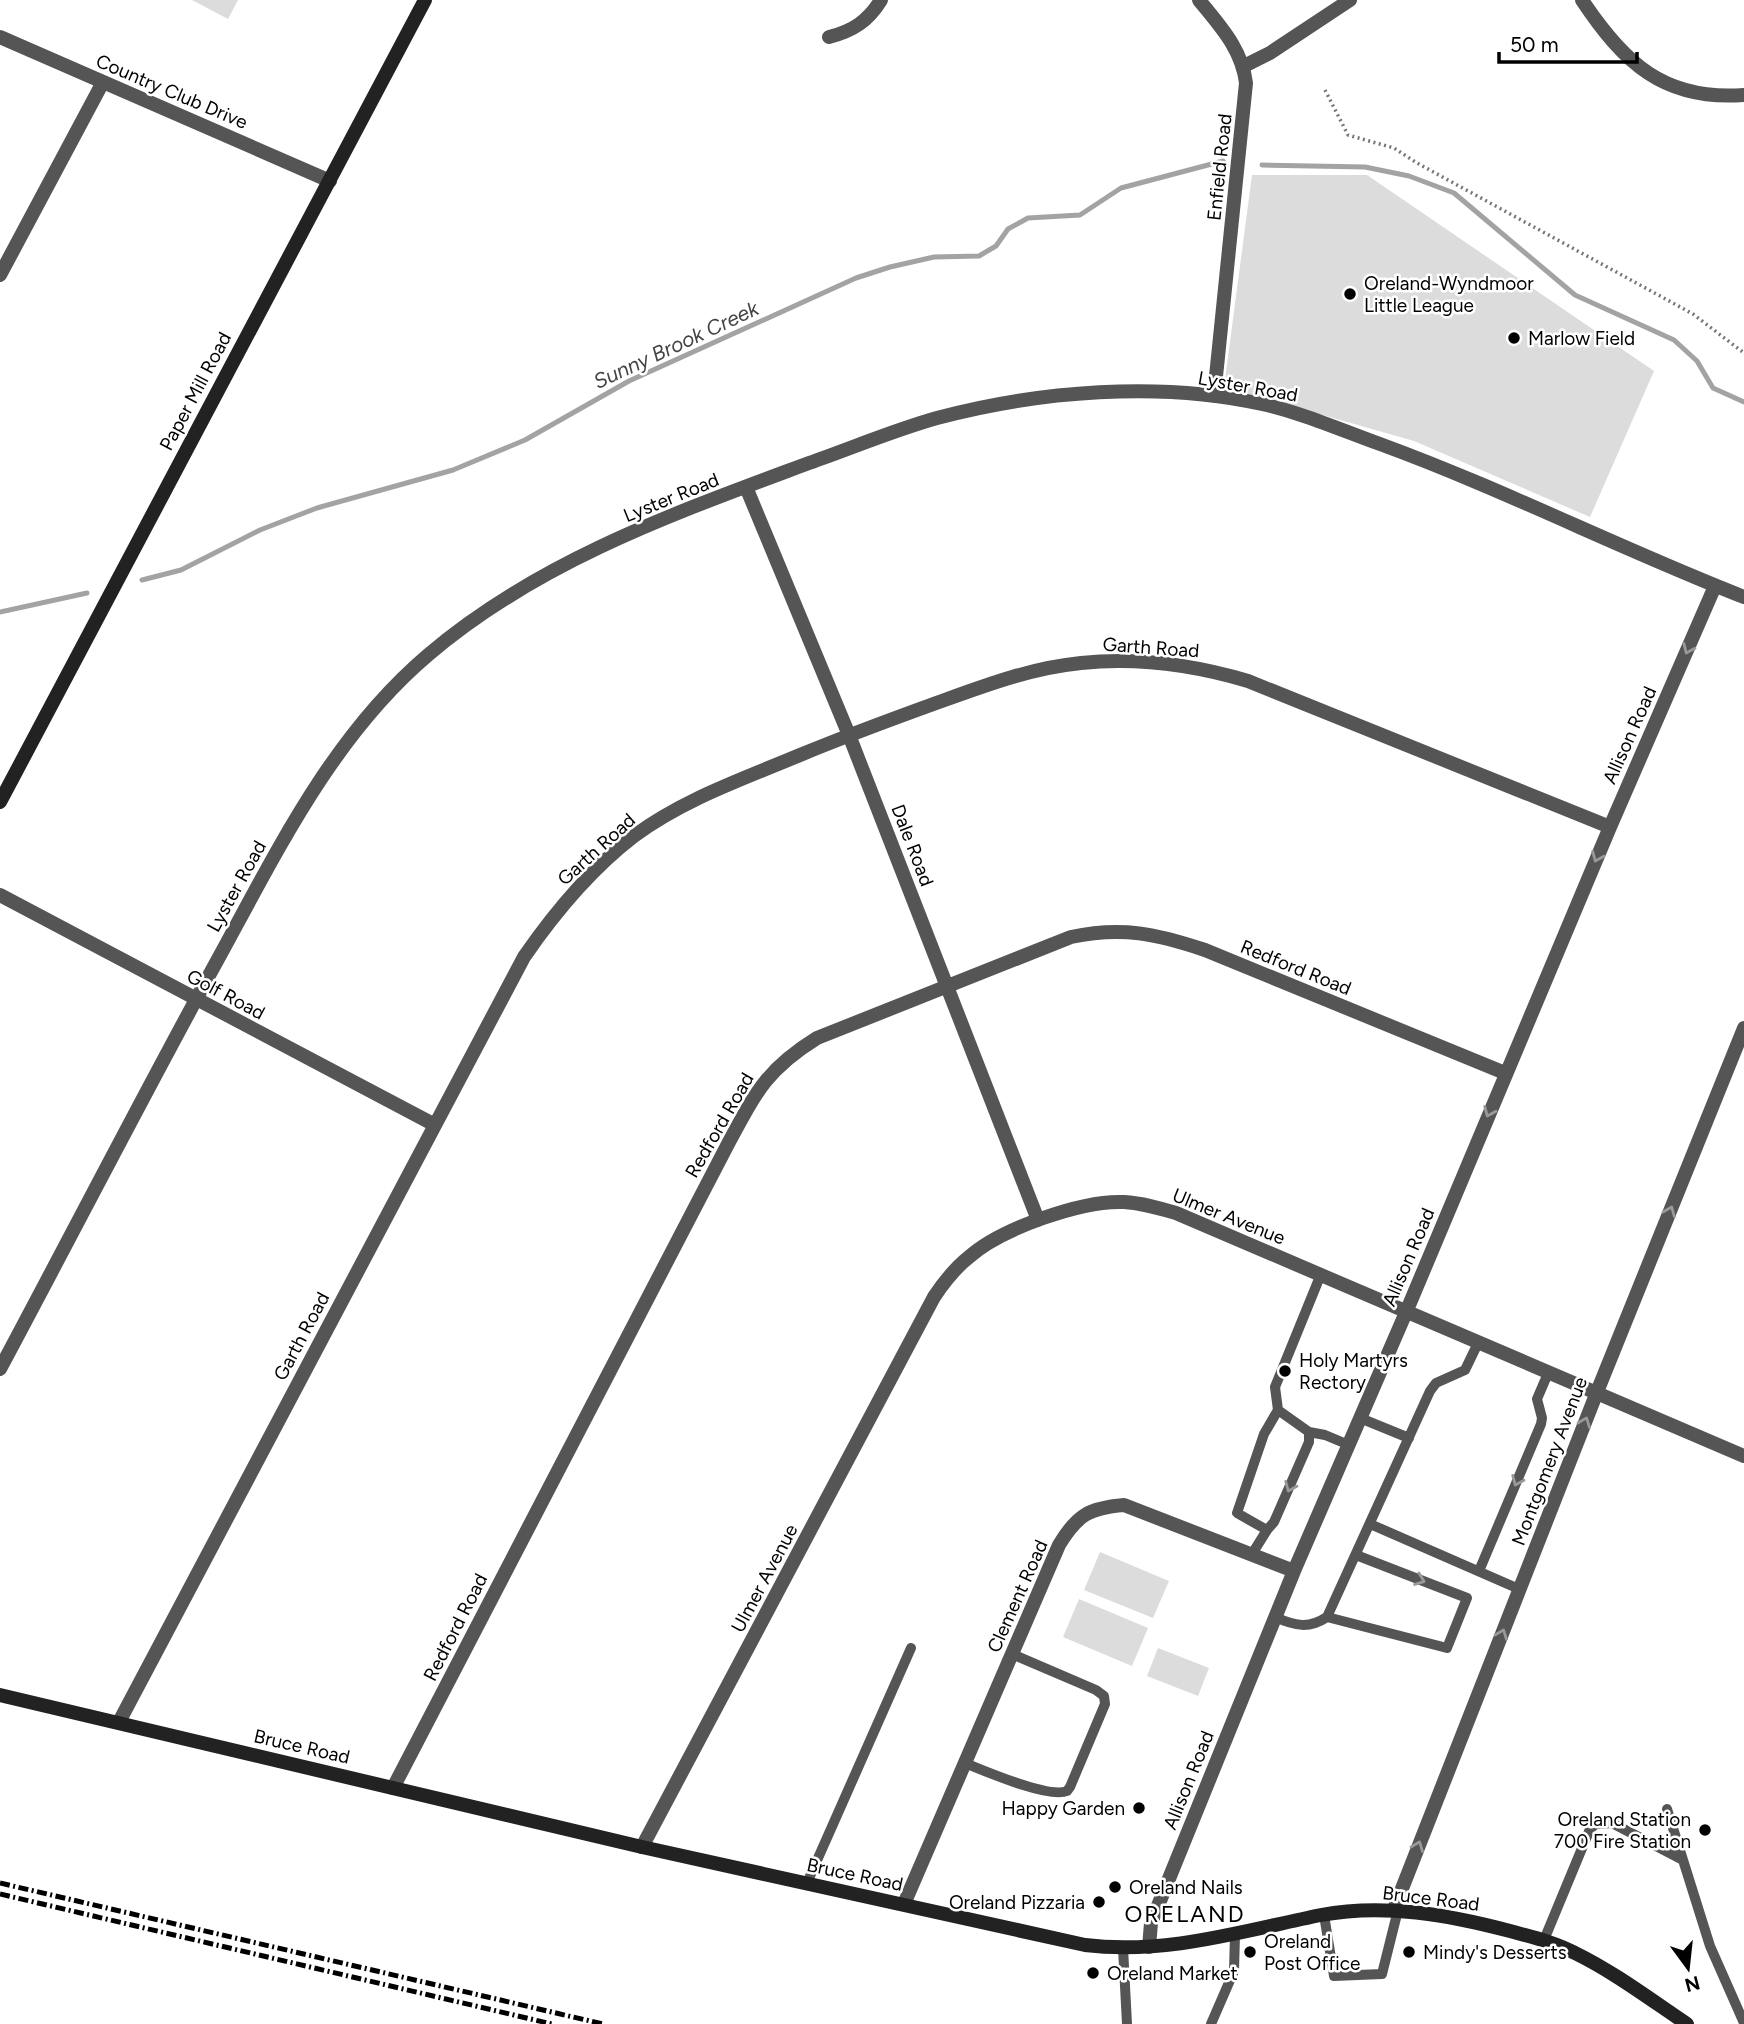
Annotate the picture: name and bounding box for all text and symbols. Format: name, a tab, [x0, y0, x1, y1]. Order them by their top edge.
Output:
scale bar	[1499, 21, 1637, 65]
text: 50 m	[1510, 32, 1559, 57]
street label: Country Club Drive	[93, 49, 251, 134]
street label: Enfield Road	[1202, 112, 1237, 222]
place label: Oreland-Wyndmoor Little League	[1364, 272, 1534, 317]
marker: Oreland-Wyndmoor Little League	[1342, 286, 1358, 302]
water label: Sunny Brook Creek	[589, 295, 763, 394]
place label: Marlow Field	[1528, 327, 1635, 350]
street label: Paper Mill Road	[155, 328, 236, 454]
marker: Marlow Field	[1506, 330, 1522, 346]
street label: Lyster Road	[1196, 366, 1300, 407]
street label: Lyster Road	[620, 468, 722, 527]
street label: Garth Road	[1102, 633, 1200, 662]
one-way arrow	[1682, 641, 1696, 654]
street label: Allison Road	[1598, 683, 1661, 788]
street label: Dale Road	[886, 801, 939, 889]
street label: Garth Road	[553, 808, 640, 890]
street label: Lyster Road	[202, 836, 271, 936]
one-way arrow	[1591, 850, 1605, 862]
street label: Redford Road	[1237, 935, 1355, 1000]
street label: Golf Road	[183, 964, 269, 1025]
street label: Redford Road	[680, 1069, 759, 1182]
one-way arrow	[1484, 1105, 1498, 1117]
street label: Ulmer Avenue	[1169, 1183, 1289, 1250]
street label: Allison Road	[1377, 1205, 1439, 1310]
one-way arrow	[1661, 1206, 1675, 1218]
street label: Garth Road	[269, 1288, 334, 1384]
place label: Holy Martyrs Rectory	[1299, 1349, 1408, 1394]
marker: Holy Martyrs Rectory	[1277, 1363, 1293, 1379]
street label: Montgomery Avenue	[1507, 1374, 1592, 1549]
one-way arrow	[1576, 1417, 1590, 1429]
one-way arrow	[1512, 1474, 1526, 1486]
one-way arrow	[1284, 1480, 1298, 1492]
street label: Ulmer Avenue	[726, 1520, 803, 1636]
street label: Clement Road	[982, 1536, 1053, 1656]
street label: Redford Road	[419, 1570, 492, 1685]
one-way arrow	[1413, 1571, 1425, 1585]
one-way arrow	[1493, 1629, 1507, 1641]
street label: Bruce Road	[252, 1724, 352, 1769]
street label: Allison Road	[1158, 1727, 1219, 1833]
place label: Happy Garden	[1001, 1797, 1125, 1820]
marker: Happy Garden	[1131, 1800, 1147, 1816]
place label: Oreland Station 700 Fire Station	[1554, 1808, 1691, 1853]
marker: Oreland Station 700 Fire Station	[1697, 1822, 1713, 1838]
one-way arrow	[1410, 1841, 1424, 1853]
street label: Bruce Road	[805, 1853, 905, 1896]
place label: Oreland Nails	[1129, 1876, 1243, 1899]
marker: Oreland Nails	[1107, 1879, 1123, 1895]
street label: Bruce Road	[1381, 1881, 1481, 1916]
place label: Oreland Pizzaria	[949, 1891, 1085, 1914]
marker: Oreland Pizzaria	[1091, 1894, 1107, 1910]
district label: ORELAND	[1124, 1900, 1246, 1928]
place label: Oreland Post Office	[1264, 1930, 1360, 1975]
north arrow	[1653, 1933, 1723, 2003]
place label: Mindy's Desserts	[1423, 1941, 1567, 1964]
marker: Oreland Post Office	[1242, 1944, 1258, 1960]
marker: Mindy's Desserts	[1401, 1944, 1417, 1960]
place label: Oreland Market	[1107, 1962, 1238, 1985]
marker: Oreland Market	[1085, 1965, 1101, 1981]
text: N	[1682, 1971, 1702, 1997]

